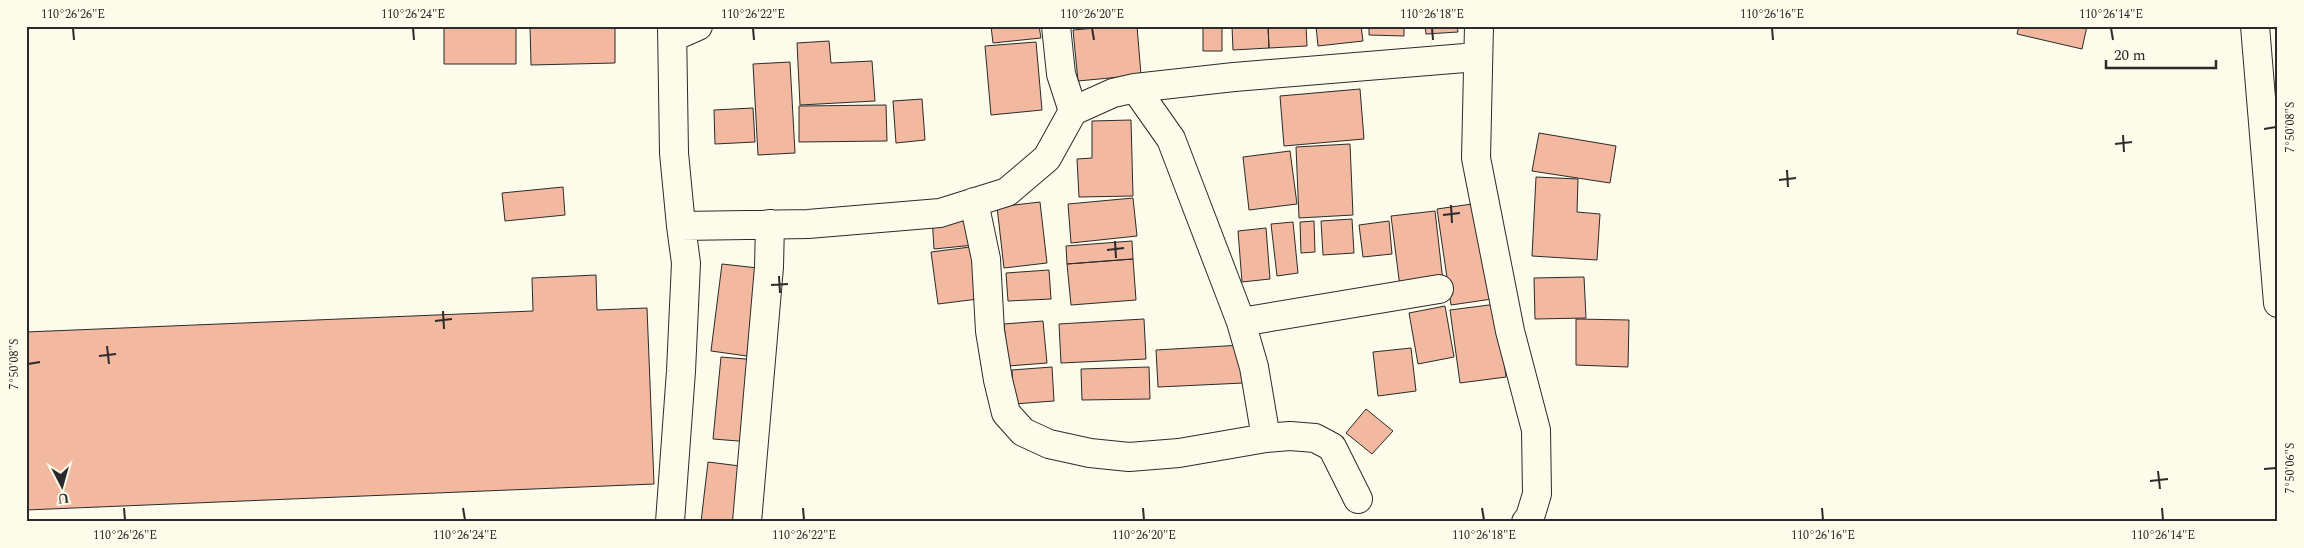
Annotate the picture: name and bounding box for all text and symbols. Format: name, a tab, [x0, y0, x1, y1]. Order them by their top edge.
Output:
text: 110°26'26"E	[41, 5, 105, 24]
text: 110°26'24"E	[381, 5, 445, 24]
text: 110°26'22"E	[721, 5, 785, 24]
text: 110°26'20"E	[1060, 5, 1124, 24]
text: 110°26'18"E	[1400, 5, 1464, 24]
text: 110°26'16"E	[1740, 5, 1804, 24]
text: 110°26'14"E	[2079, 5, 2143, 24]
scale bar	[2106, 38, 2216, 70]
text: 20 m	[2114, 44, 2146, 67]
text: 7°50'08"S	[2281, 102, 2300, 152]
text: 7°50'08"S	[5, 339, 24, 389]
text: 7°50'06"S	[2281, 443, 2300, 493]
north arrow	[38, 460, 88, 510]
text: U	[56, 487, 70, 510]
text: 110°26'26"E	[93, 526, 157, 545]
text: 110°26'24"E	[433, 526, 497, 545]
text: 110°26'22"E	[772, 526, 836, 545]
text: 110°26'20"E	[1112, 526, 1176, 545]
text: 110°26'18"E	[1452, 526, 1516, 545]
text: 110°26'16"E	[1791, 526, 1855, 545]
text: 110°26'14"E	[2131, 526, 2195, 545]

